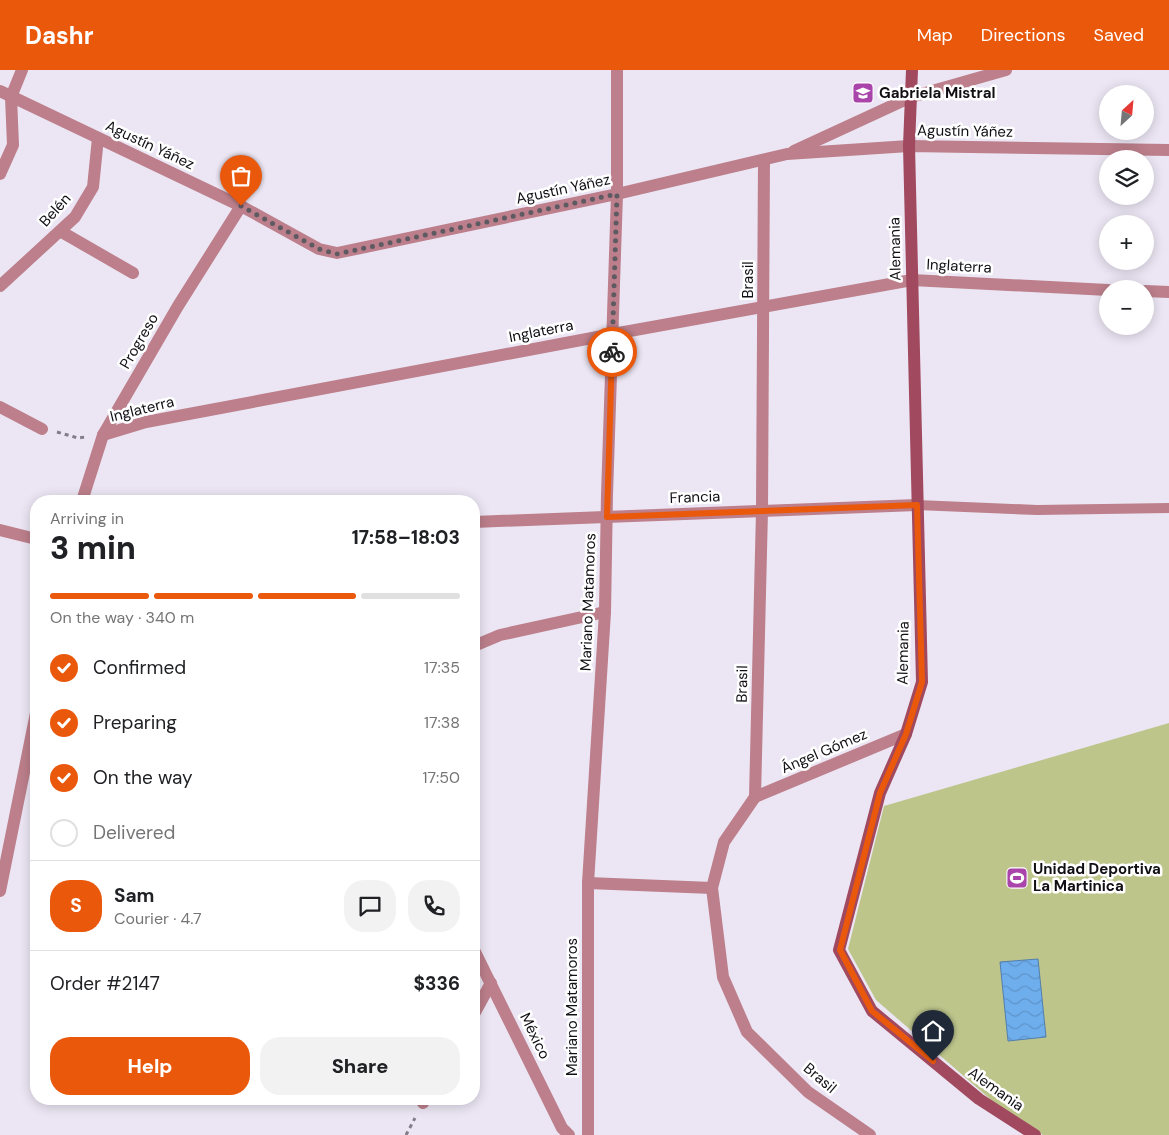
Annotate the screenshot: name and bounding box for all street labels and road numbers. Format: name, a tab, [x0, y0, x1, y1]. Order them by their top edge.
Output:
street label: Agustín Yáñez	[102, 116, 198, 174]
street label: Agustín Yáñez	[917, 120, 1013, 142]
street label: Agustín Yáñez	[514, 169, 612, 209]
street label: Belén	[35, 189, 75, 231]
street label: Alemania	[884, 217, 906, 281]
street label: Inglaterra	[926, 254, 992, 278]
street label: Brasil	[738, 261, 758, 299]
street label: Progreso	[115, 309, 163, 372]
street label: Inglaterra	[507, 315, 575, 347]
street label: Inglaterra	[108, 391, 176, 427]
street label: Francia	[669, 486, 721, 508]
street label: Mariano Matamoros	[576, 533, 600, 671]
street label: Alemania	[892, 621, 914, 685]
street label: Brasil	[732, 665, 752, 703]
street label: Ángel Gómez	[778, 724, 870, 778]
street label: Mariano Matamoros	[562, 938, 582, 1076]
street label: México	[515, 1009, 555, 1063]
street label: Brasil	[799, 1058, 841, 1098]
street label: Alemania	[964, 1063, 1028, 1115]

